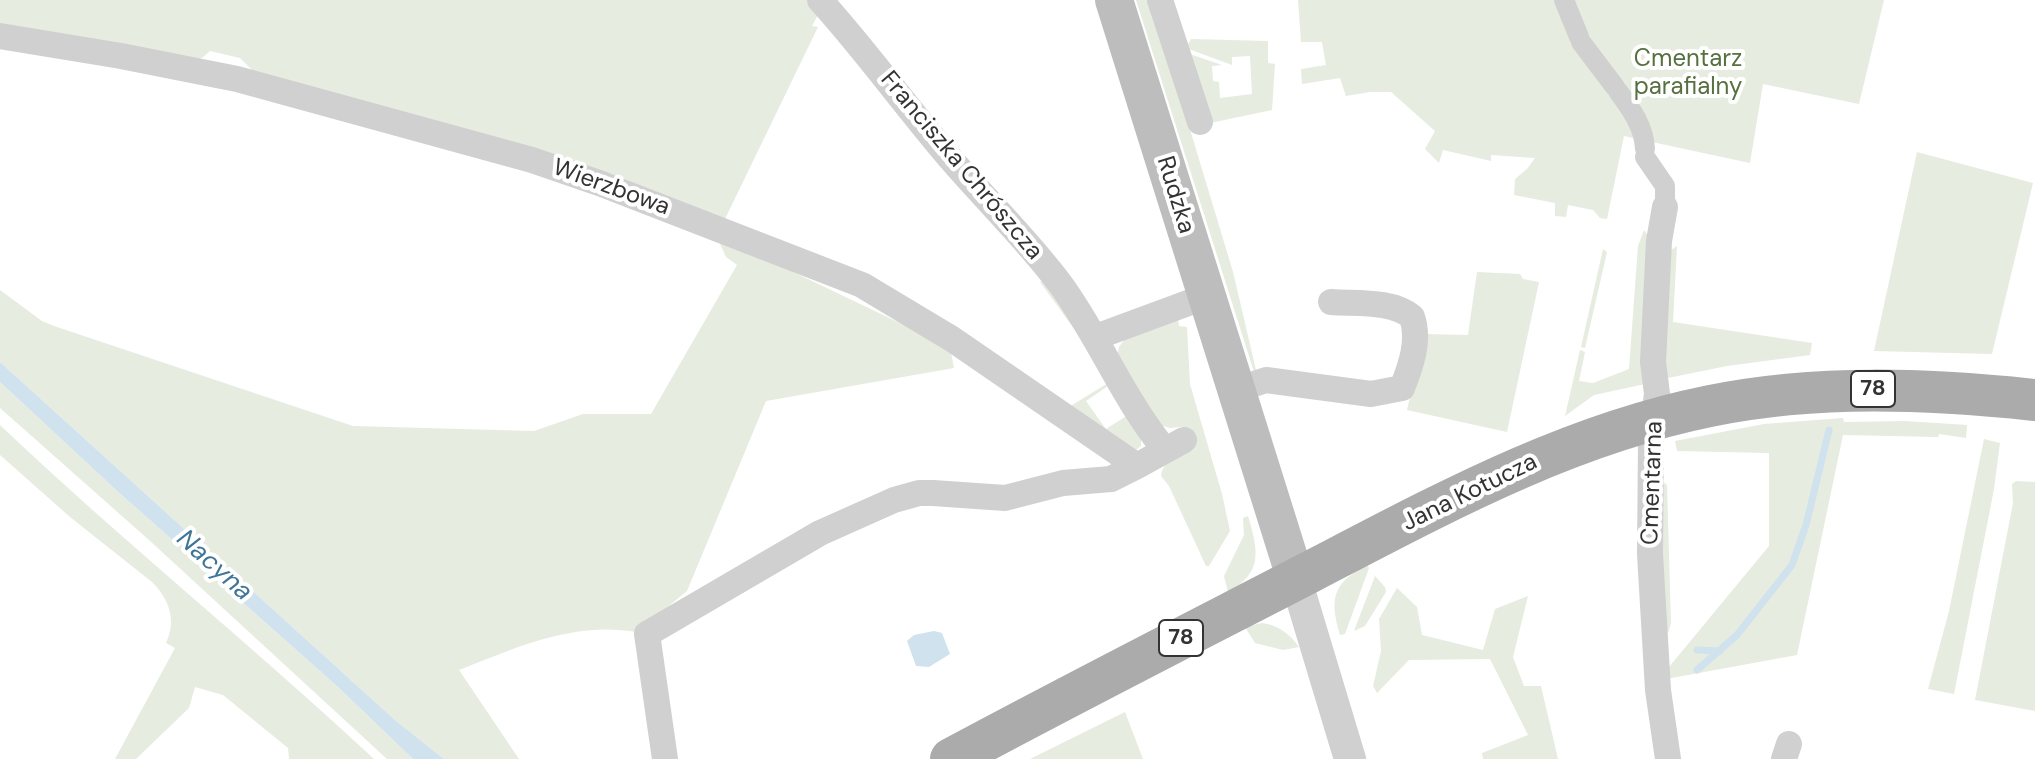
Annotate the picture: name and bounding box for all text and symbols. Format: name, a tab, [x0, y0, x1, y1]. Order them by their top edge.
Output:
park label: Cmentarz parafialny	[1634, 46, 1742, 102]
street label: Franciszka Chrószcza	[874, 66, 1048, 266]
street label: Rudzka	[1150, 153, 1200, 237]
street label: Wierzbowa	[549, 154, 673, 222]
road number: 78	[1851, 371, 1895, 407]
street label: Cmentarna	[1636, 420, 1670, 546]
street label: Jana Kotucza	[1398, 448, 1542, 538]
water label: Nacyna	[170, 524, 258, 608]
road number: 78	[1159, 620, 1203, 656]

